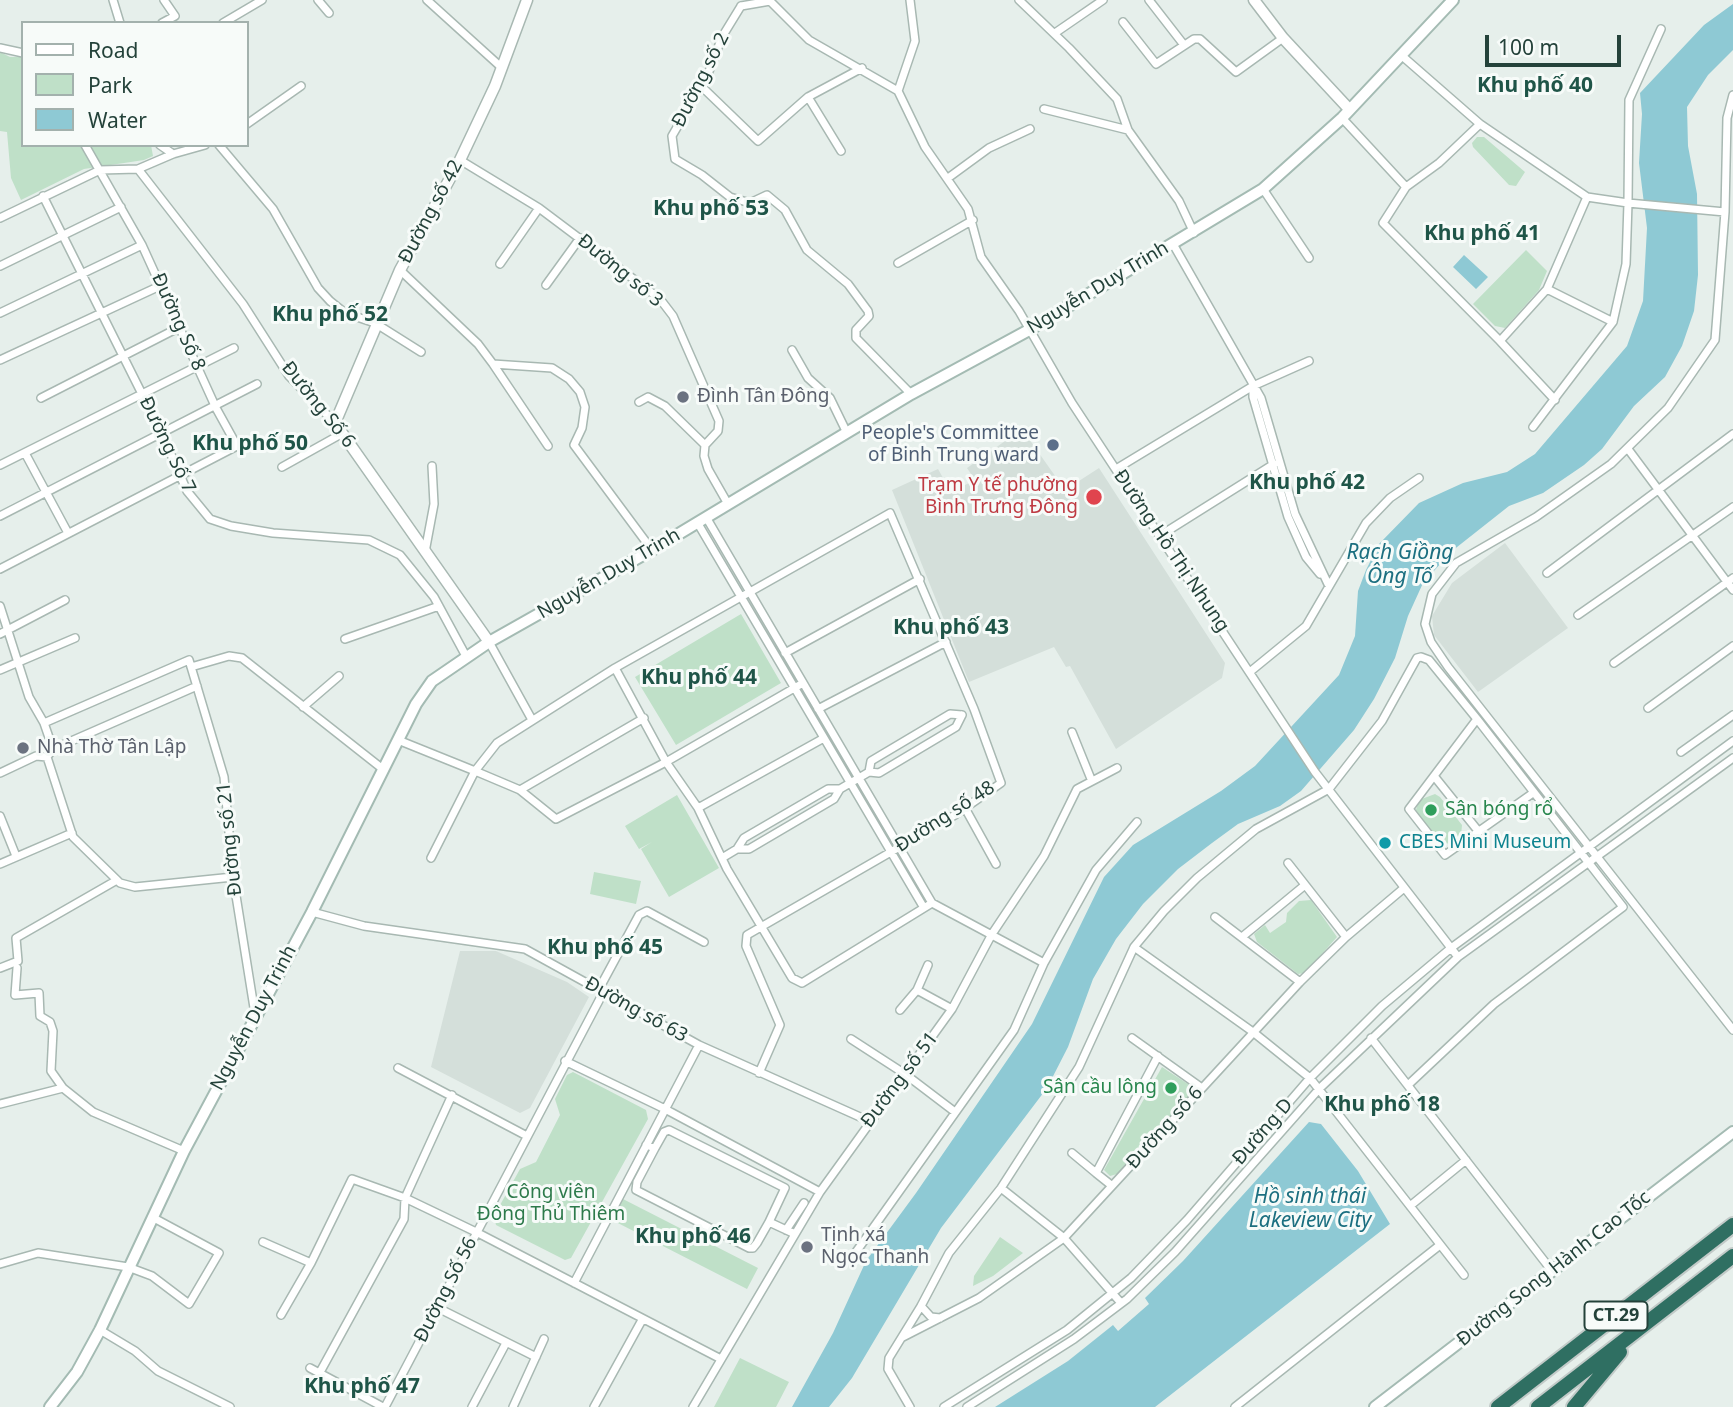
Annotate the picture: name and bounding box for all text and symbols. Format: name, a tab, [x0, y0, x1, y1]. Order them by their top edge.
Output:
legend	[21, 21, 248, 147]
scale bar	[1488, 21, 1624, 65]
street label: Đường số 2	[667, 29, 735, 131]
text: 100 m	[1498, 33, 1559, 61]
text: Road	[88, 36, 138, 64]
text: Park	[88, 71, 132, 99]
district label: Khu phố 40	[1477, 73, 1593, 99]
text: Water	[88, 106, 147, 134]
street label: Đường số 42	[394, 156, 468, 268]
district label: Khu phố 53	[653, 196, 769, 222]
district label: Khu phố 41	[1424, 221, 1540, 247]
street label: Đường số 3	[573, 230, 667, 312]
street label: Nguyễn Duy Trinh	[1023, 237, 1173, 339]
street label: Đường Số 8	[146, 270, 210, 374]
district label: Khu phố 52	[272, 302, 388, 328]
street label: Đường Số 6	[276, 357, 360, 453]
place label: Đình Tân Đông	[697, 386, 829, 408]
marker: Đình Tân Đông	[675, 389, 691, 405]
street label: Đường Số 7	[134, 393, 200, 497]
place label: People's Committee of Binh Trung ward	[861, 423, 1039, 467]
district label: Khu phố 50	[192, 431, 308, 457]
marker: People's Committee of Binh Trung ward	[1045, 437, 1061, 453]
street label: Đường Hồ Thị Nhung	[1108, 466, 1234, 636]
district label: Khu phố 42	[1249, 470, 1365, 496]
place label: Trạm Y tế phường Bình Trưng Đông	[918, 475, 1078, 519]
marker: Trạm Y tế phường Bình Trưng Đông	[1084, 487, 1104, 507]
street label: Nguyễn Duy Trinh	[534, 524, 684, 624]
water label: Rạch Giồng Ông Tố	[1347, 540, 1453, 590]
district label: Khu phố 43	[893, 615, 1009, 641]
district label: Khu phố 44	[641, 665, 757, 691]
place label: Nhà Thờ Tân Lập	[37, 737, 186, 759]
marker: Nhà Thờ Tân Lập	[15, 740, 31, 756]
street label: Đường số 48	[891, 776, 999, 858]
street label: Đường số 21	[213, 781, 247, 897]
place label: Sân bóng rổ	[1445, 799, 1553, 821]
marker: Sân bóng rổ	[1423, 802, 1439, 818]
place label: CBES Mini Museum	[1399, 832, 1571, 854]
marker: CBES Mini Museum	[1377, 835, 1393, 851]
district label: Khu phố 45	[547, 935, 663, 961]
street label: Nguyễn Duy Trinh	[206, 942, 302, 1094]
street label: Đường số 63	[581, 972, 691, 1048]
street label: Đường số 51	[857, 1028, 943, 1132]
place label: Sân cầu lông	[1043, 1077, 1157, 1099]
marker: Sân cầu lông	[1163, 1080, 1179, 1096]
street label: Đường số 6	[1122, 1082, 1208, 1174]
district label: Khu phố 18	[1324, 1092, 1440, 1118]
street label: Đường D	[1228, 1094, 1298, 1170]
park label: Công viên Đông Thủ Thiêm	[477, 1182, 625, 1226]
water label: Hồ sinh thái Lakeview City	[1249, 1184, 1371, 1234]
street label: Đường Song Hành Cao Tốc	[1453, 1186, 1655, 1352]
district label: Khu phố 46	[635, 1224, 751, 1250]
place label: Tịnh xá Ngọc Thanh	[821, 1225, 929, 1269]
street label: Đường Số 56	[410, 1233, 482, 1347]
marker: Tịnh xá Ngọc Thanh	[799, 1239, 815, 1255]
road number: CT.29	[1584, 1302, 1648, 1330]
district label: Khu phố 47	[304, 1374, 420, 1400]

